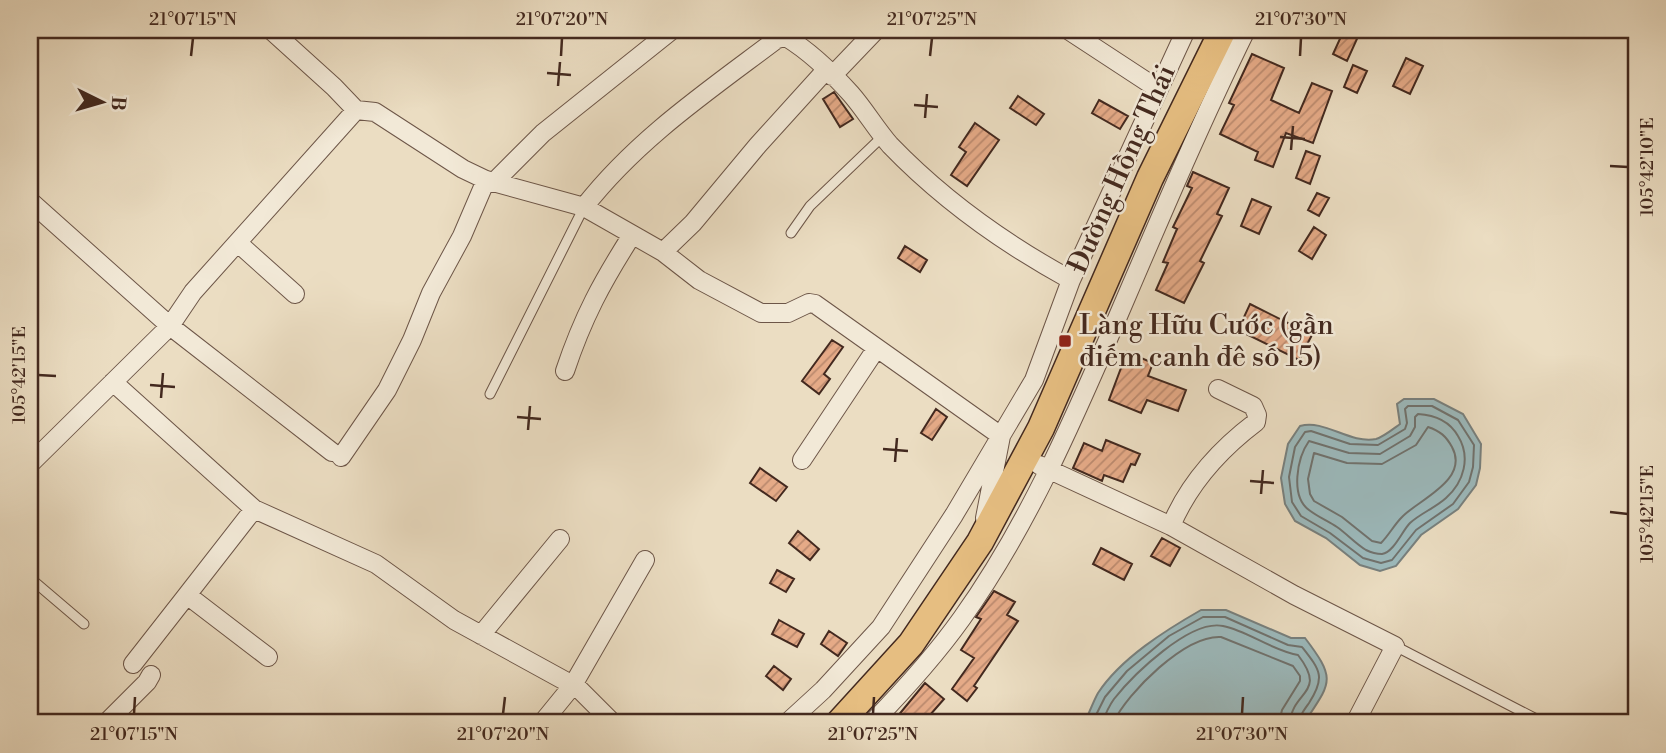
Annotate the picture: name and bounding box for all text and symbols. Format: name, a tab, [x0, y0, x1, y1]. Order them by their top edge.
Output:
text: 21°07'15"N	[149, 8, 237, 31]
text: 21°07'20"N	[516, 8, 609, 31]
text: 21°07'25"N	[887, 8, 978, 31]
text: 21°07'30"N	[1255, 8, 1348, 31]
street label: Đường Hồng Thái	[1060, 59, 1184, 279]
north arrow	[66, 66, 136, 136]
text: B	[105, 95, 131, 112]
text: 105°42'10"E	[1636, 117, 1659, 217]
place label: Làng Hữu Cước (gần điếm canh đê số 15)	[1079, 308, 1334, 375]
text: 105°42'15"E	[8, 326, 31, 424]
marker: Làng Hữu Cước (gần điếm canh đê số 15)	[1057, 333, 1073, 349]
text: 105°42'15"E	[1636, 465, 1659, 563]
text: 21°07'15"N	[90, 723, 178, 746]
text: 21°07'20"N	[457, 723, 550, 746]
text: 21°07'25"N	[828, 723, 919, 746]
text: 21°07'30"N	[1196, 723, 1289, 746]

